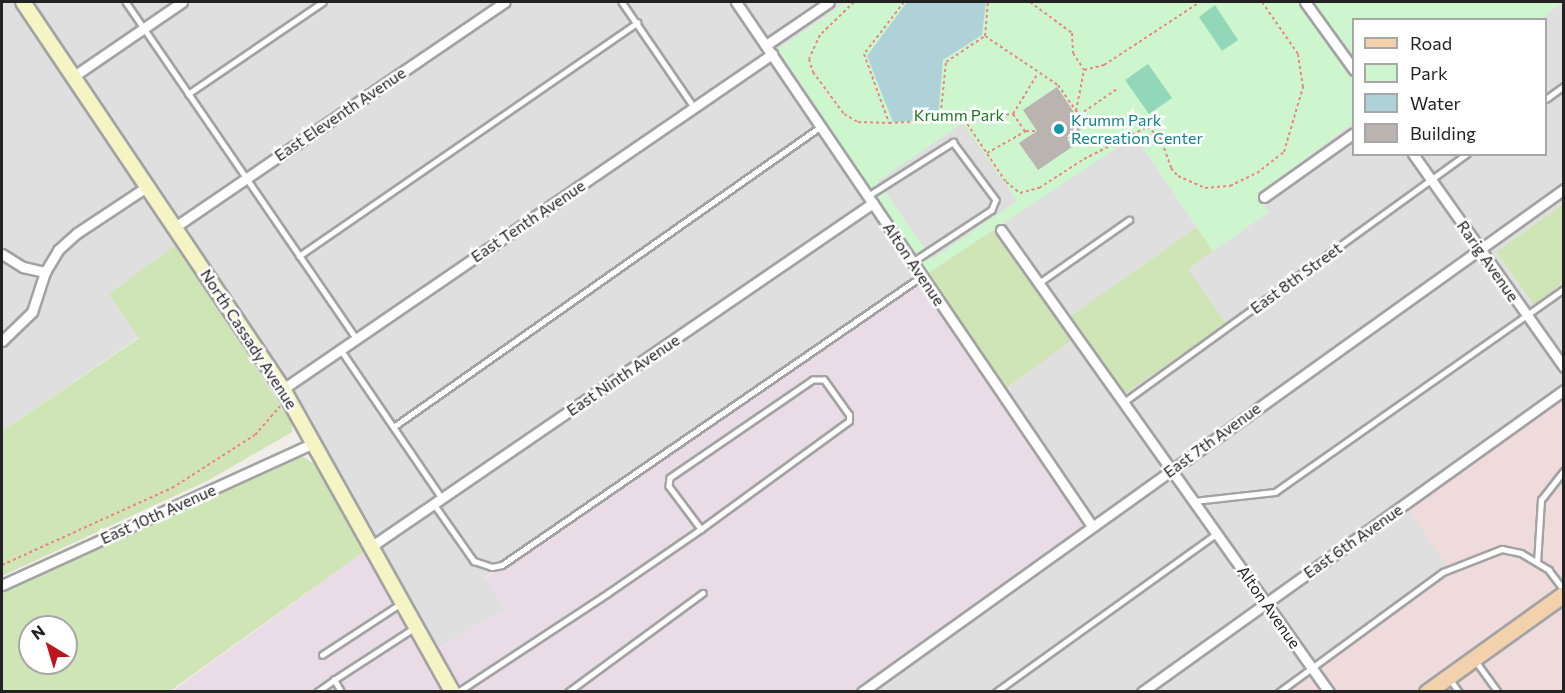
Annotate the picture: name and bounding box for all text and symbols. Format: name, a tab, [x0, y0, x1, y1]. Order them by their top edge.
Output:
legend	[1352, 18, 1547, 156]
text: Road	[1410, 32, 1452, 54]
text: Park	[1410, 62, 1448, 84]
street label: East Eleventh Avenue	[271, 63, 409, 165]
text: Water	[1410, 92, 1461, 114]
park label: Krumm Park	[914, 105, 1004, 125]
place label: Krumm Park Recreation Center	[1071, 110, 1203, 148]
marker: Krumm Park Recreation Center	[1052, 122, 1066, 136]
text: Building	[1410, 122, 1476, 144]
street label: East Tenth Avenue	[467, 176, 589, 266]
street label: Rarig Avenue	[1453, 217, 1523, 305]
street label: Alton Avenue	[879, 219, 949, 309]
street label: East 8th Street	[1246, 238, 1346, 318]
street label: North Cassady Avenue	[197, 265, 301, 413]
street label: East Ninth Avenue	[563, 330, 683, 420]
street label: East 7th Avenue	[1160, 398, 1264, 482]
street label: East 10th Avenue	[97, 480, 219, 548]
street label: East 6th Avenue	[1300, 500, 1406, 582]
street label: Alton Avenue	[1233, 562, 1305, 652]
north arrow	[18, 615, 78, 675]
text: N	[27, 621, 48, 643]

